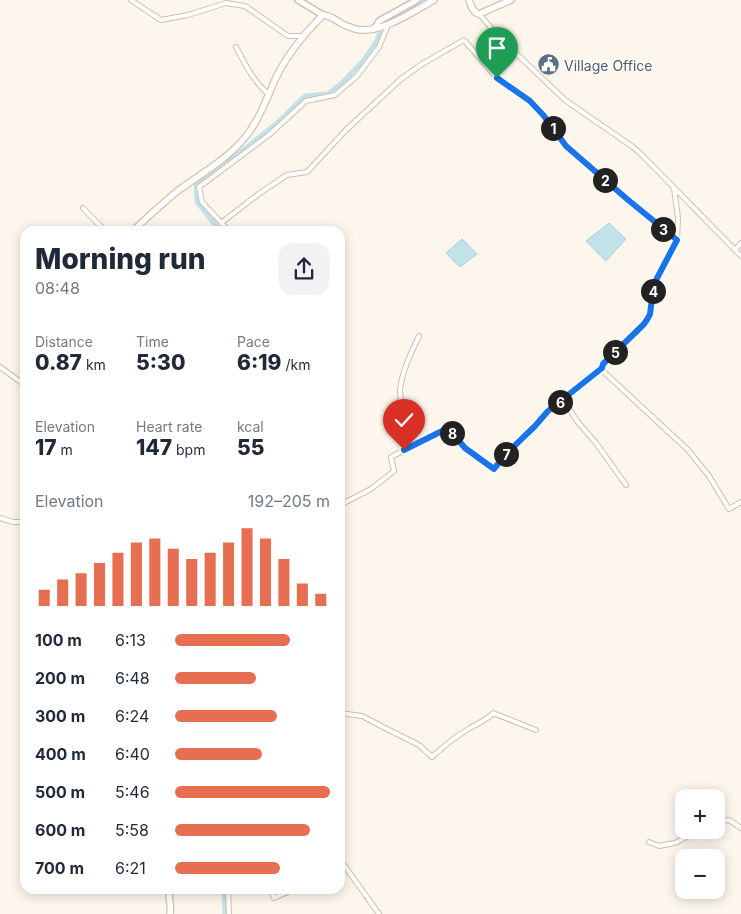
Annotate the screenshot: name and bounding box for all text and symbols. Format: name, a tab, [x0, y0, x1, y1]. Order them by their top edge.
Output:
pin	[476, 27, 518, 78]
icon: arrive	[483, 34, 511, 62]
public building icon: Village Office	[536, 53, 560, 77]
place label: Village Office	[564, 57, 652, 74]
pin: 1	[540, 116, 566, 140]
text: 1	[550, 120, 557, 137]
pin: 2	[592, 168, 618, 192]
text: 2	[601, 172, 610, 189]
pin: 3	[650, 216, 676, 242]
text: 3	[659, 221, 668, 238]
text: Morning run	[35, 242, 205, 276]
button: share	[278, 243, 330, 295]
text: 08:48	[35, 278, 80, 298]
pin: 4	[640, 278, 666, 304]
text: 4	[649, 283, 658, 300]
text: Distance	[35, 333, 93, 350]
text: Time	[136, 333, 169, 350]
text: Pace	[237, 333, 270, 350]
pin: 5	[602, 340, 628, 364]
text: 5	[611, 344, 620, 361]
text: 0.87	[35, 350, 82, 375]
text: 5:30	[136, 350, 185, 375]
text: 6:19	[237, 350, 281, 375]
text: km	[82, 356, 106, 373]
text: /km	[281, 356, 310, 373]
pin: 6	[548, 390, 572, 414]
text: 6	[556, 394, 565, 411]
pin	[383, 399, 425, 450]
icon: check	[390, 406, 418, 434]
text: Elevation	[35, 418, 95, 435]
text: Heart rate	[136, 418, 202, 435]
text: kcal	[237, 418, 264, 435]
pin: 8	[440, 420, 464, 446]
text: 8	[448, 425, 457, 442]
text: 17	[35, 435, 57, 460]
text: 147	[136, 435, 172, 460]
text: 55	[237, 435, 264, 460]
text: m	[57, 441, 73, 458]
text: bpm	[172, 441, 205, 458]
pin: 7	[494, 442, 518, 466]
text: 7	[502, 446, 511, 463]
text: Elevation	[35, 491, 104, 511]
text: 192–205 m	[248, 491, 330, 511]
text: 100 m	[35, 630, 82, 650]
text: 6:13	[115, 630, 146, 650]
text: 200 m	[35, 668, 85, 688]
text: 6:48	[115, 668, 150, 688]
text: 300 m	[35, 706, 85, 726]
text: 6:24	[115, 706, 149, 726]
text: 400 m	[35, 744, 86, 764]
text: 6:40	[115, 744, 150, 764]
text: 500 m	[35, 782, 85, 802]
text: 5:46	[115, 782, 150, 802]
map controls	[675, 789, 725, 899]
button: +	[675, 789, 725, 839]
text: 600 m	[35, 820, 85, 840]
text: 5:58	[115, 820, 149, 840]
button: −	[675, 849, 725, 899]
text: 700 m	[35, 858, 84, 878]
text: 6:21	[115, 858, 146, 878]

